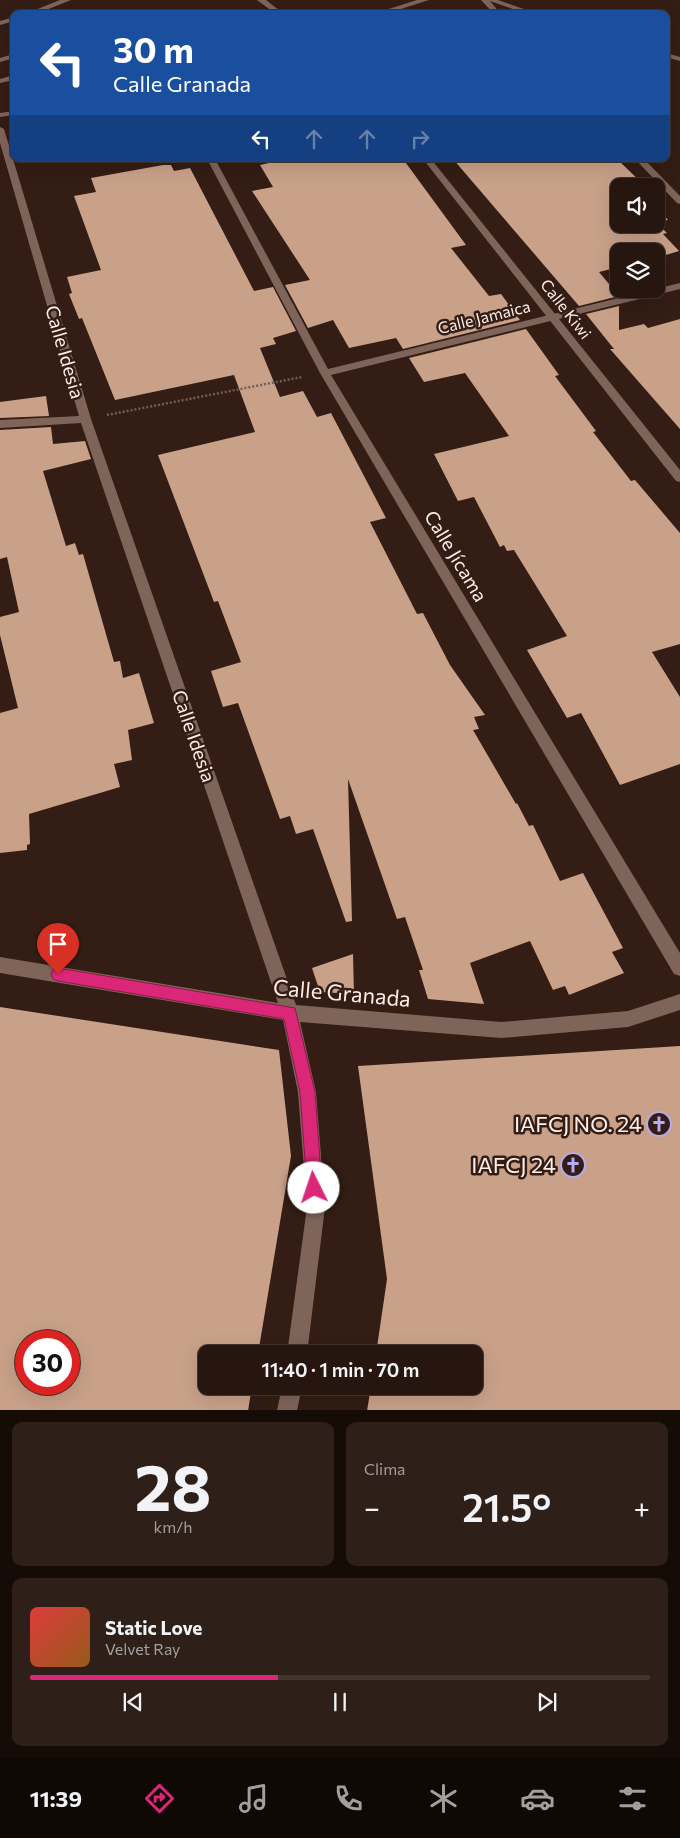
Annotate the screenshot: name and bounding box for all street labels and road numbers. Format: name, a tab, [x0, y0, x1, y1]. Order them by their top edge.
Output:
street label: Calle Kiwi	[537, 275, 596, 342]
street label: Calle Jamaica	[436, 296, 532, 337]
street label: Calle Idesia	[41, 303, 90, 401]
street label: Calle Jícama	[420, 506, 493, 606]
street label: Calle Idesia	[168, 687, 221, 785]
street label: Calle Granada	[272, 973, 412, 1012]

